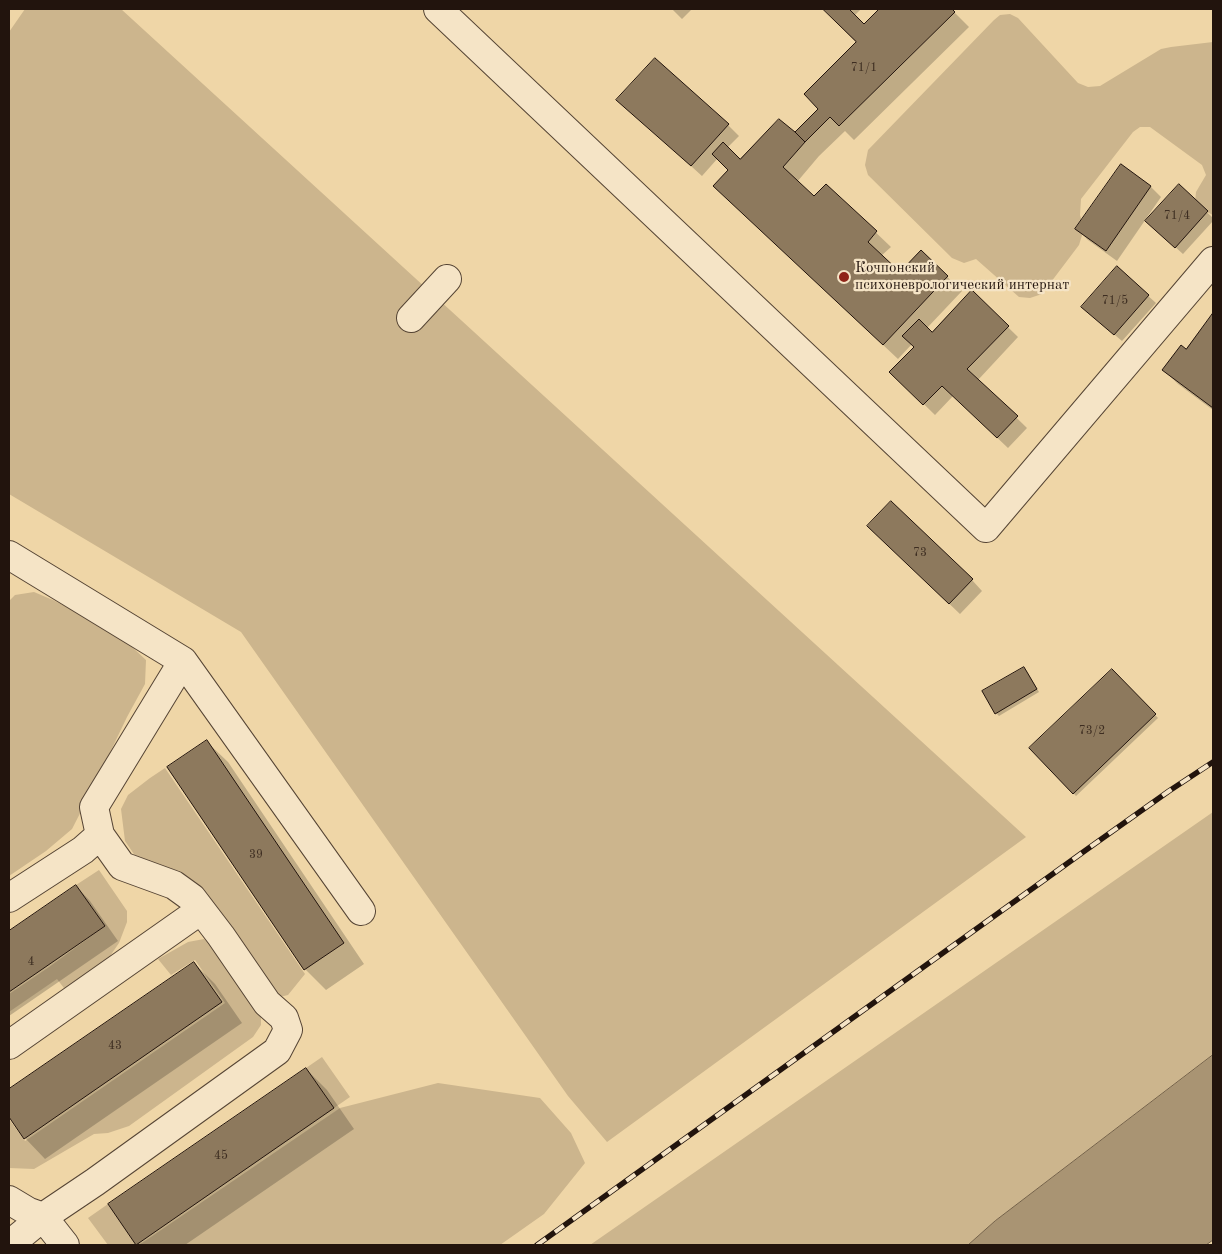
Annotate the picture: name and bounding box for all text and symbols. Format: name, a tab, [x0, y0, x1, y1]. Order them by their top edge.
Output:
house number: 71/1	[851, 61, 877, 75]
house number: 71/4	[1164, 209, 1190, 223]
place label: Кочпонский психоневрологический интернат	[855, 259, 1069, 294]
marker: Кочпонский психоневрологический интернат	[837, 270, 851, 284]
house number: 71/5	[1102, 294, 1128, 308]
house number: 73	[913, 546, 927, 560]
house number: 73/2	[1079, 724, 1105, 738]
house number: 39	[249, 848, 263, 862]
house number: 4	[28, 955, 34, 969]
house number: 43	[108, 1039, 122, 1053]
house number: 45	[214, 1149, 228, 1163]

